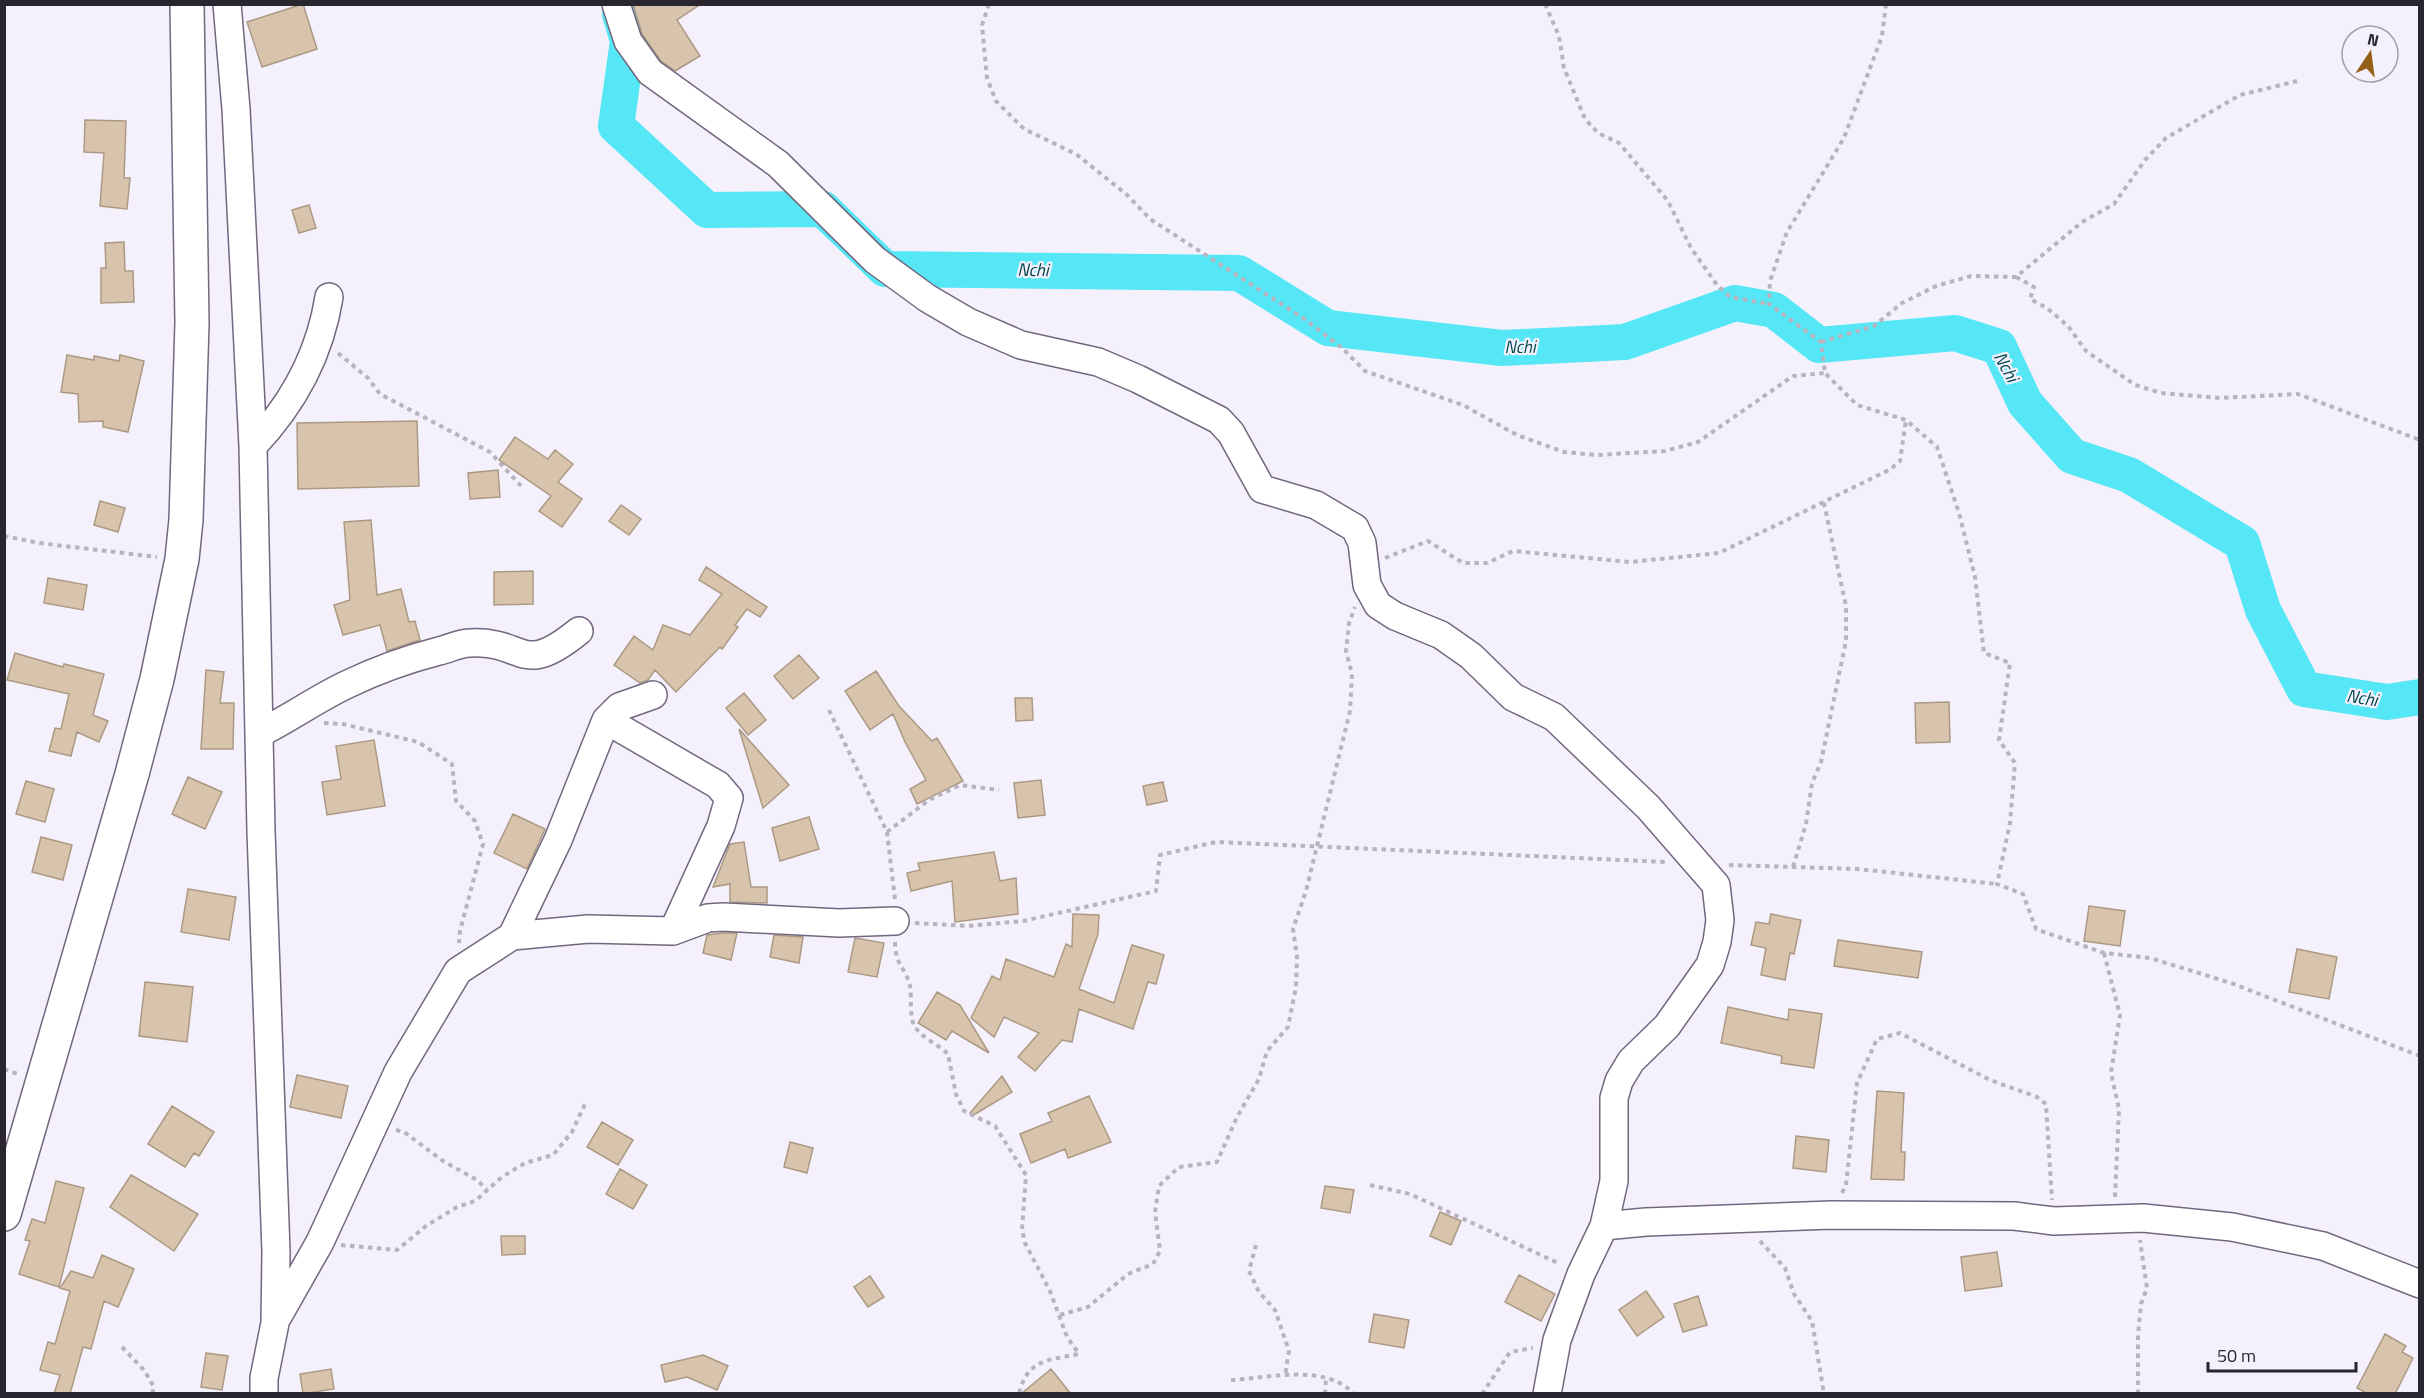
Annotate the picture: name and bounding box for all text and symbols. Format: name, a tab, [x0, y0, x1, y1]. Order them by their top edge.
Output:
north arrow	[2340, 24, 2400, 84]
text: N	[2365, 26, 2381, 52]
water label: Nchi	[1017, 256, 1051, 283]
water label: Nchi	[1504, 333, 1538, 360]
water label: Nchi	[1987, 347, 2027, 389]
water label: Nchi	[2345, 682, 2382, 714]
scale bar	[2208, 1335, 2356, 1373]
text: 50 m	[2217, 1342, 2256, 1369]

